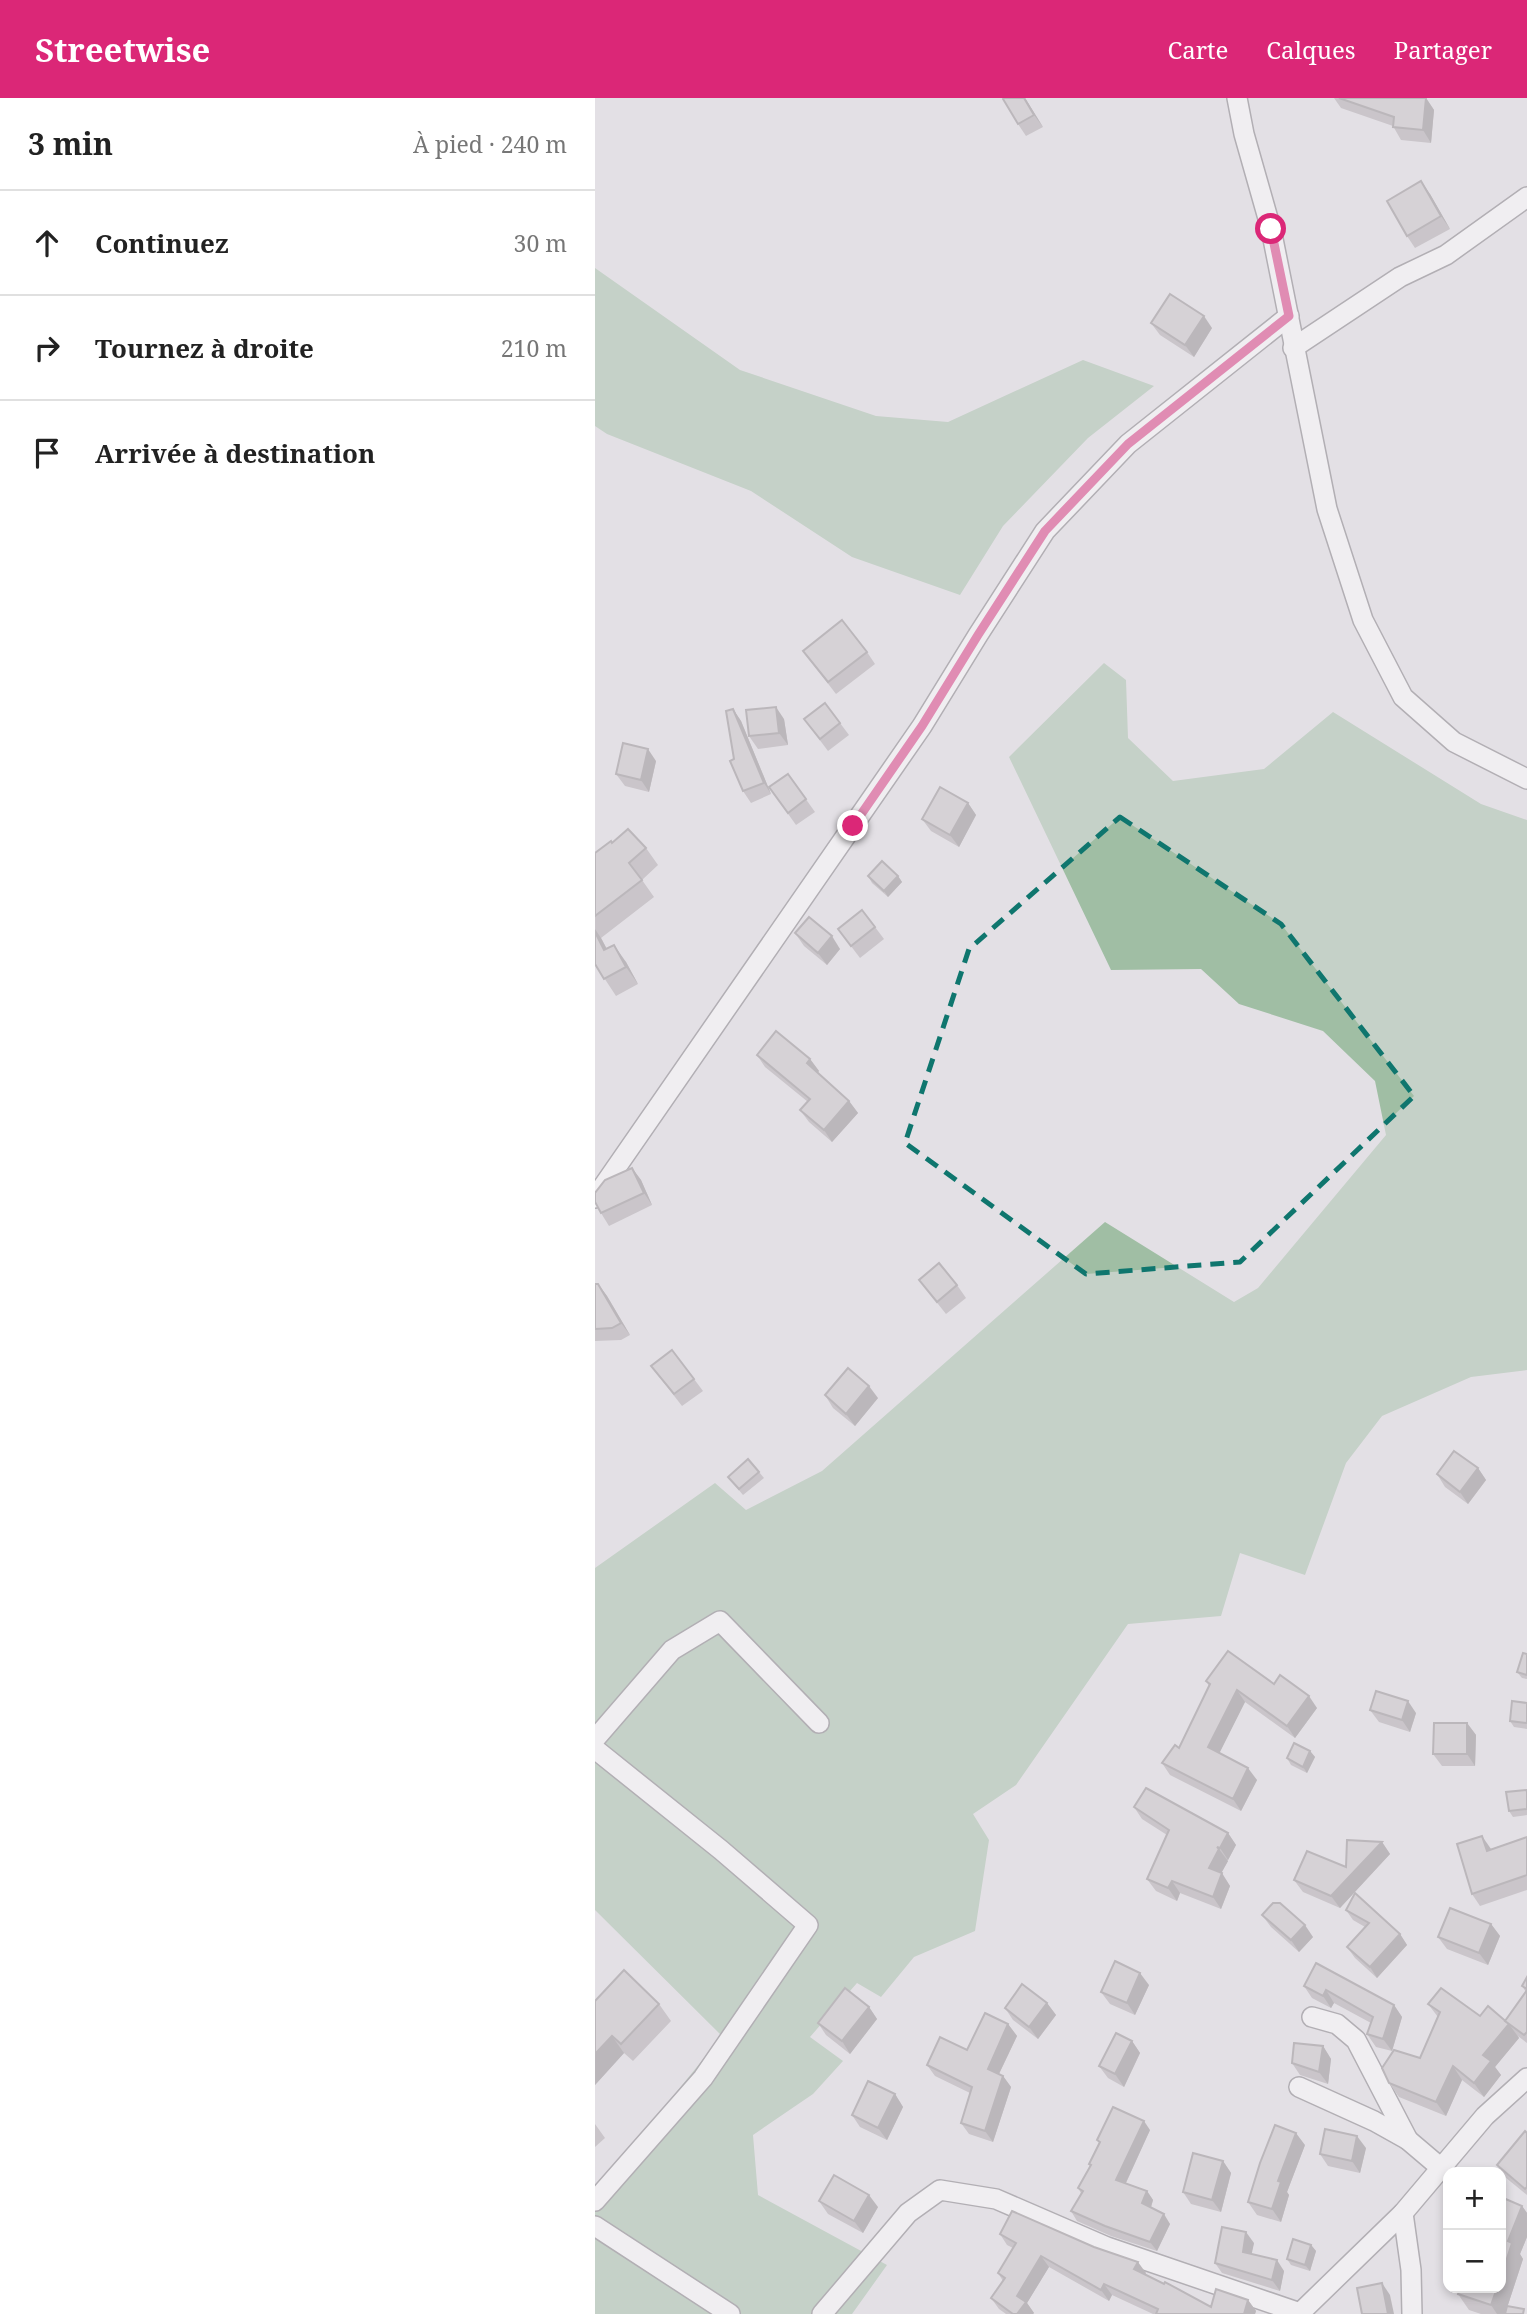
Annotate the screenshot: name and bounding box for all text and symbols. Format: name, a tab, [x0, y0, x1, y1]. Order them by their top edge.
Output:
text: Streetwise	[35, 27, 210, 72]
text: Carte	[1168, 33, 1228, 66]
text: Calques	[1266, 33, 1356, 66]
text: Partager	[1394, 33, 1492, 66]
text: 3 min	[28, 123, 113, 164]
text: À pied · 240 m	[413, 128, 567, 160]
route start	[1255, 213, 1286, 244]
icon: ahead	[28, 224, 66, 262]
text: Continuez	[95, 225, 229, 261]
text: 30 m	[514, 227, 567, 259]
icon: right	[28, 329, 66, 367]
text: Tournez à droite	[95, 330, 314, 366]
text: 210 m	[501, 332, 567, 364]
icon: arrive	[28, 434, 66, 472]
text: Arrivée à destination	[95, 435, 375, 471]
route end	[837, 810, 868, 841]
map controls	[1443, 2167, 1506, 2293]
button: +	[1443, 2167, 1506, 2230]
button: −	[1443, 2230, 1506, 2293]

